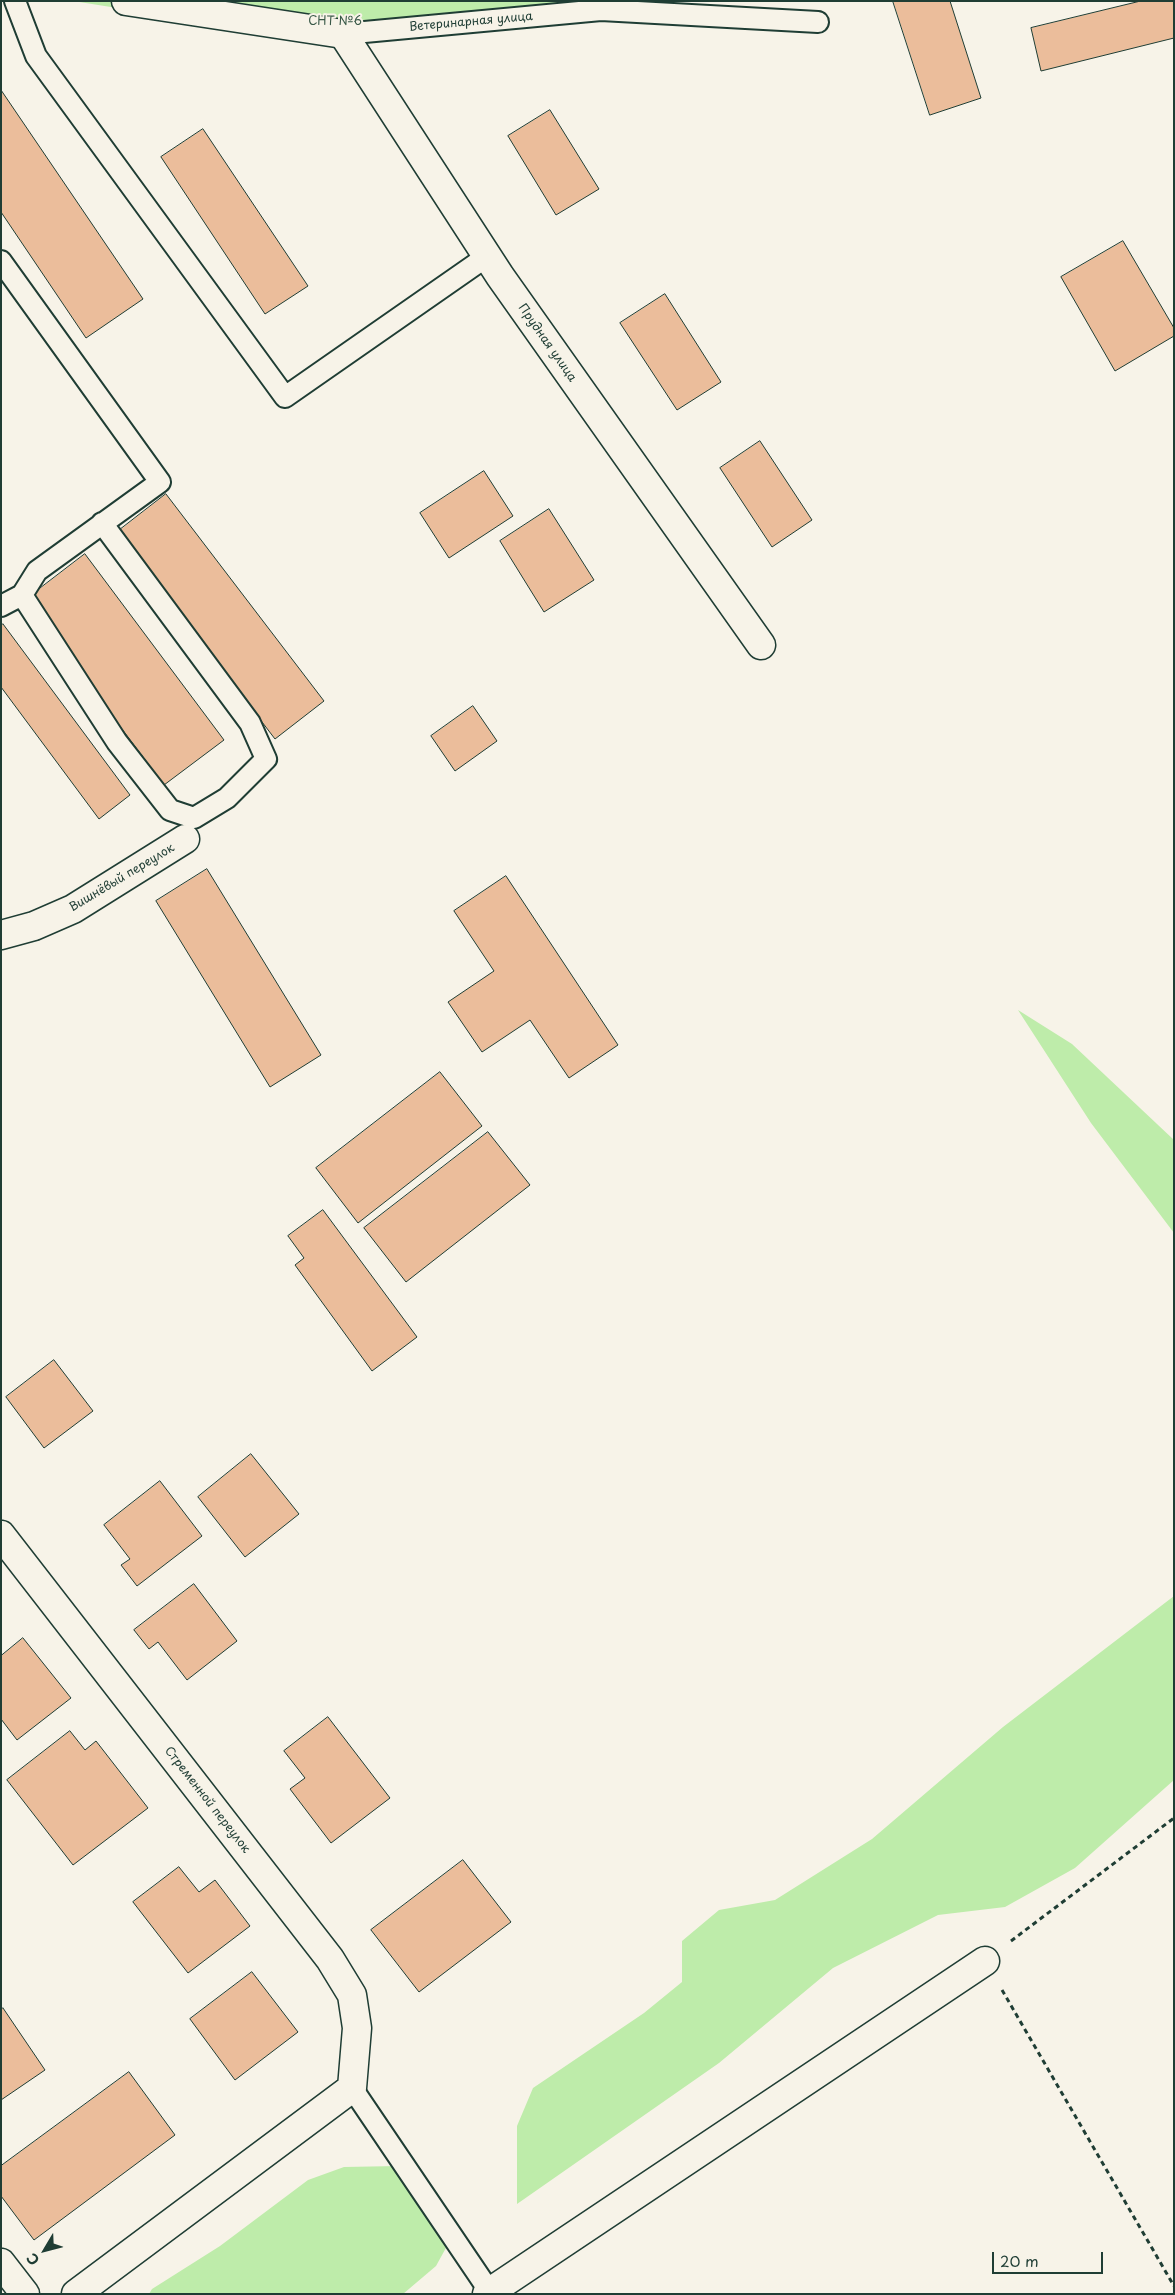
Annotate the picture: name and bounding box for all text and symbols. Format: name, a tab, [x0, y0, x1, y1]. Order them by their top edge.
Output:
street label: Ветеринарная улица	[409, 9, 533, 35]
park label: СНТ №6	[308, 15, 362, 29]
street label: Прудная улица	[515, 301, 579, 385]
street label: Вишнёвый переулок	[67, 841, 177, 915]
street label: Стременной переулок	[161, 1744, 253, 1856]
north arrow	[20, 2225, 70, 2275]
scale bar	[995, 2242, 1106, 2274]
text: С	[21, 2249, 44, 2270]
text: 20 m	[1000, 2249, 1039, 2272]

